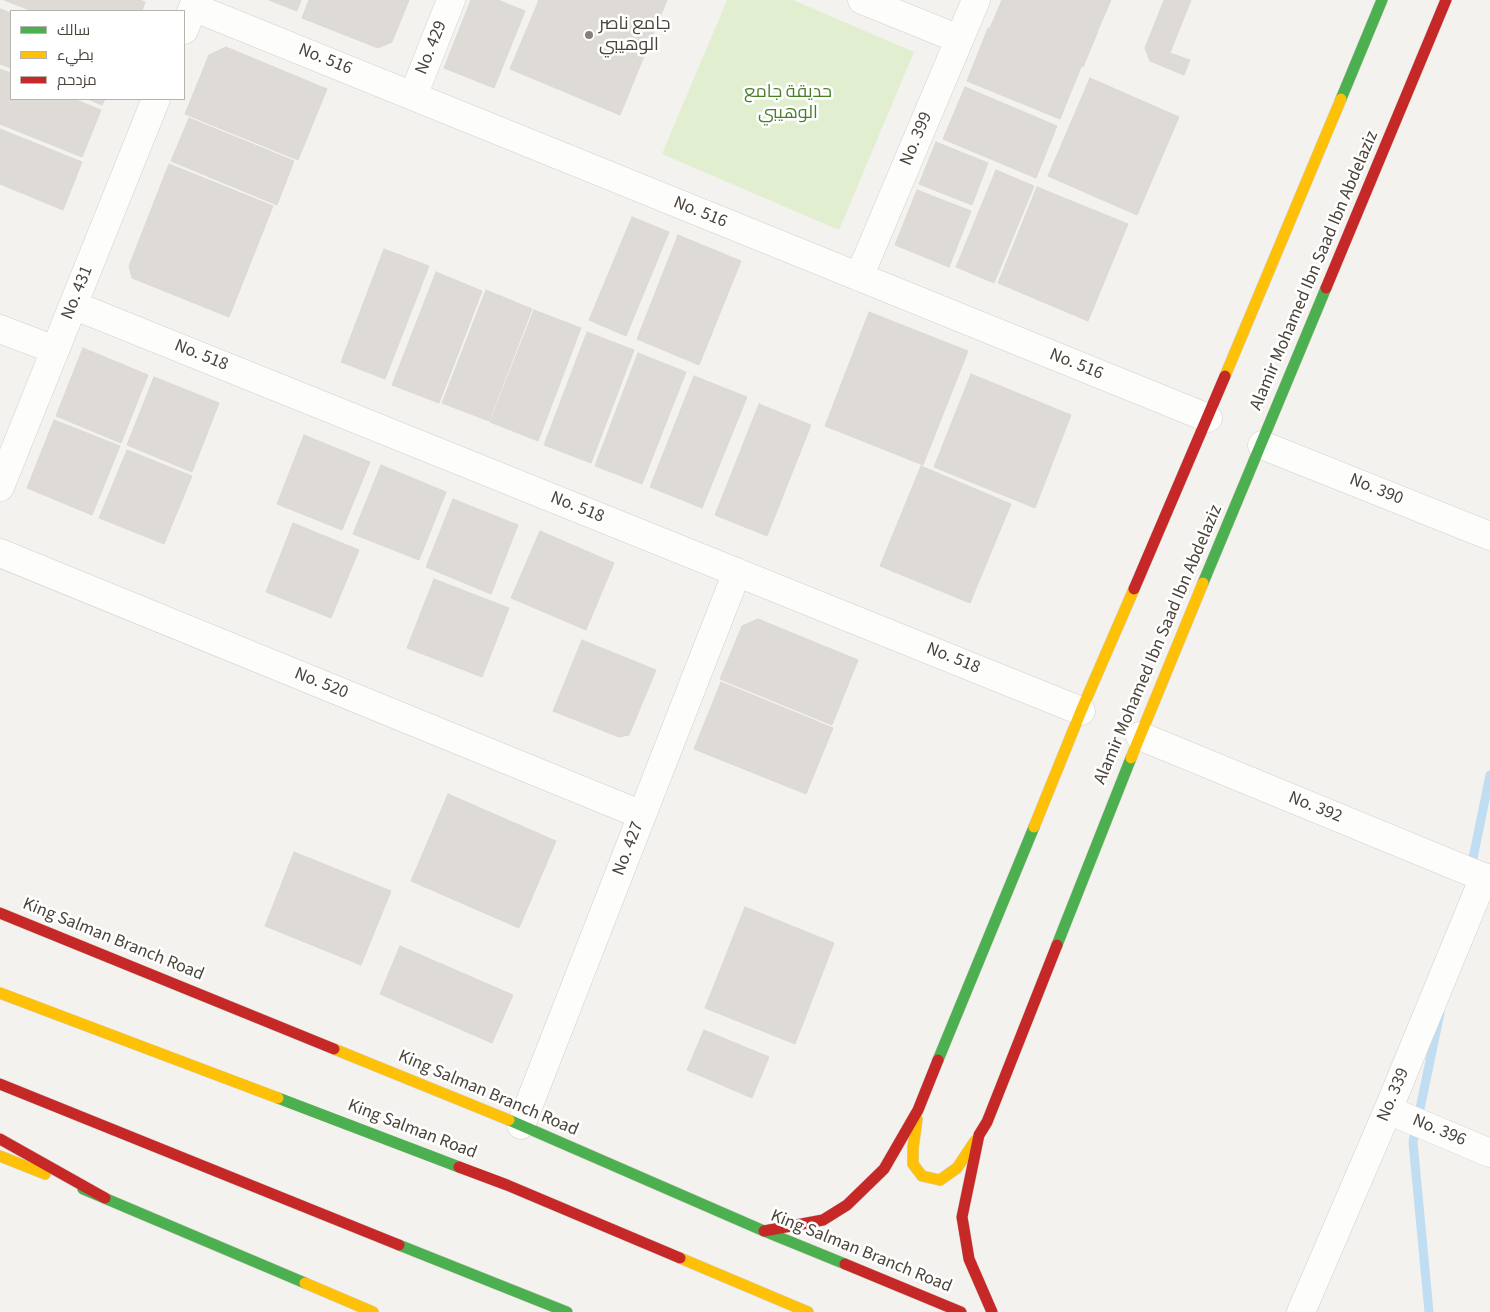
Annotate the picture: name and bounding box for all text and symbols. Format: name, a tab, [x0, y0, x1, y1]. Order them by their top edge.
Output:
legend	[10, 10, 185, 100]
place label: جامع ناصر الوهيبي	[599, 14, 670, 56]
street label: No. 429	[411, 18, 453, 78]
text: سالك	[57, 20, 90, 41]
marker: جامع ناصر الوهيبي	[583, 29, 595, 41]
street label: No. 516	[295, 39, 355, 81]
text: بطيء	[57, 45, 94, 66]
text: مزدحم	[57, 70, 97, 91]
park label: حديقة جامع الوهيبي	[744, 82, 832, 125]
street label: No. 399	[896, 109, 938, 169]
street label: Alamir Mohamed Ibn Saad Ibn Abdelaziz	[1246, 128, 1384, 414]
street label: No. 516	[670, 192, 730, 234]
street label: No. 431	[57, 263, 99, 323]
street label: No. 518	[171, 335, 231, 377]
street label: No. 516	[1046, 344, 1106, 386]
street label: No. 390	[1346, 469, 1406, 511]
street label: No. 518	[547, 487, 607, 529]
street label: Alamir Mohamed Ibn Saad Ibn Abdelaziz	[1090, 502, 1228, 788]
street label: No. 518	[923, 638, 983, 680]
street label: No. 520	[291, 663, 351, 705]
street label: No. 392	[1285, 787, 1345, 829]
street label: No. 427	[609, 819, 649, 879]
street label: King Salman Branch Road	[19, 894, 207, 986]
street label: King Salman Branch Road	[395, 1046, 581, 1142]
street label: No. 339	[1373, 1065, 1415, 1125]
street label: King Salman Road	[344, 1095, 480, 1165]
street label: No. 396	[1409, 1110, 1469, 1152]
street label: King Salman Branch Road	[767, 1206, 955, 1298]

